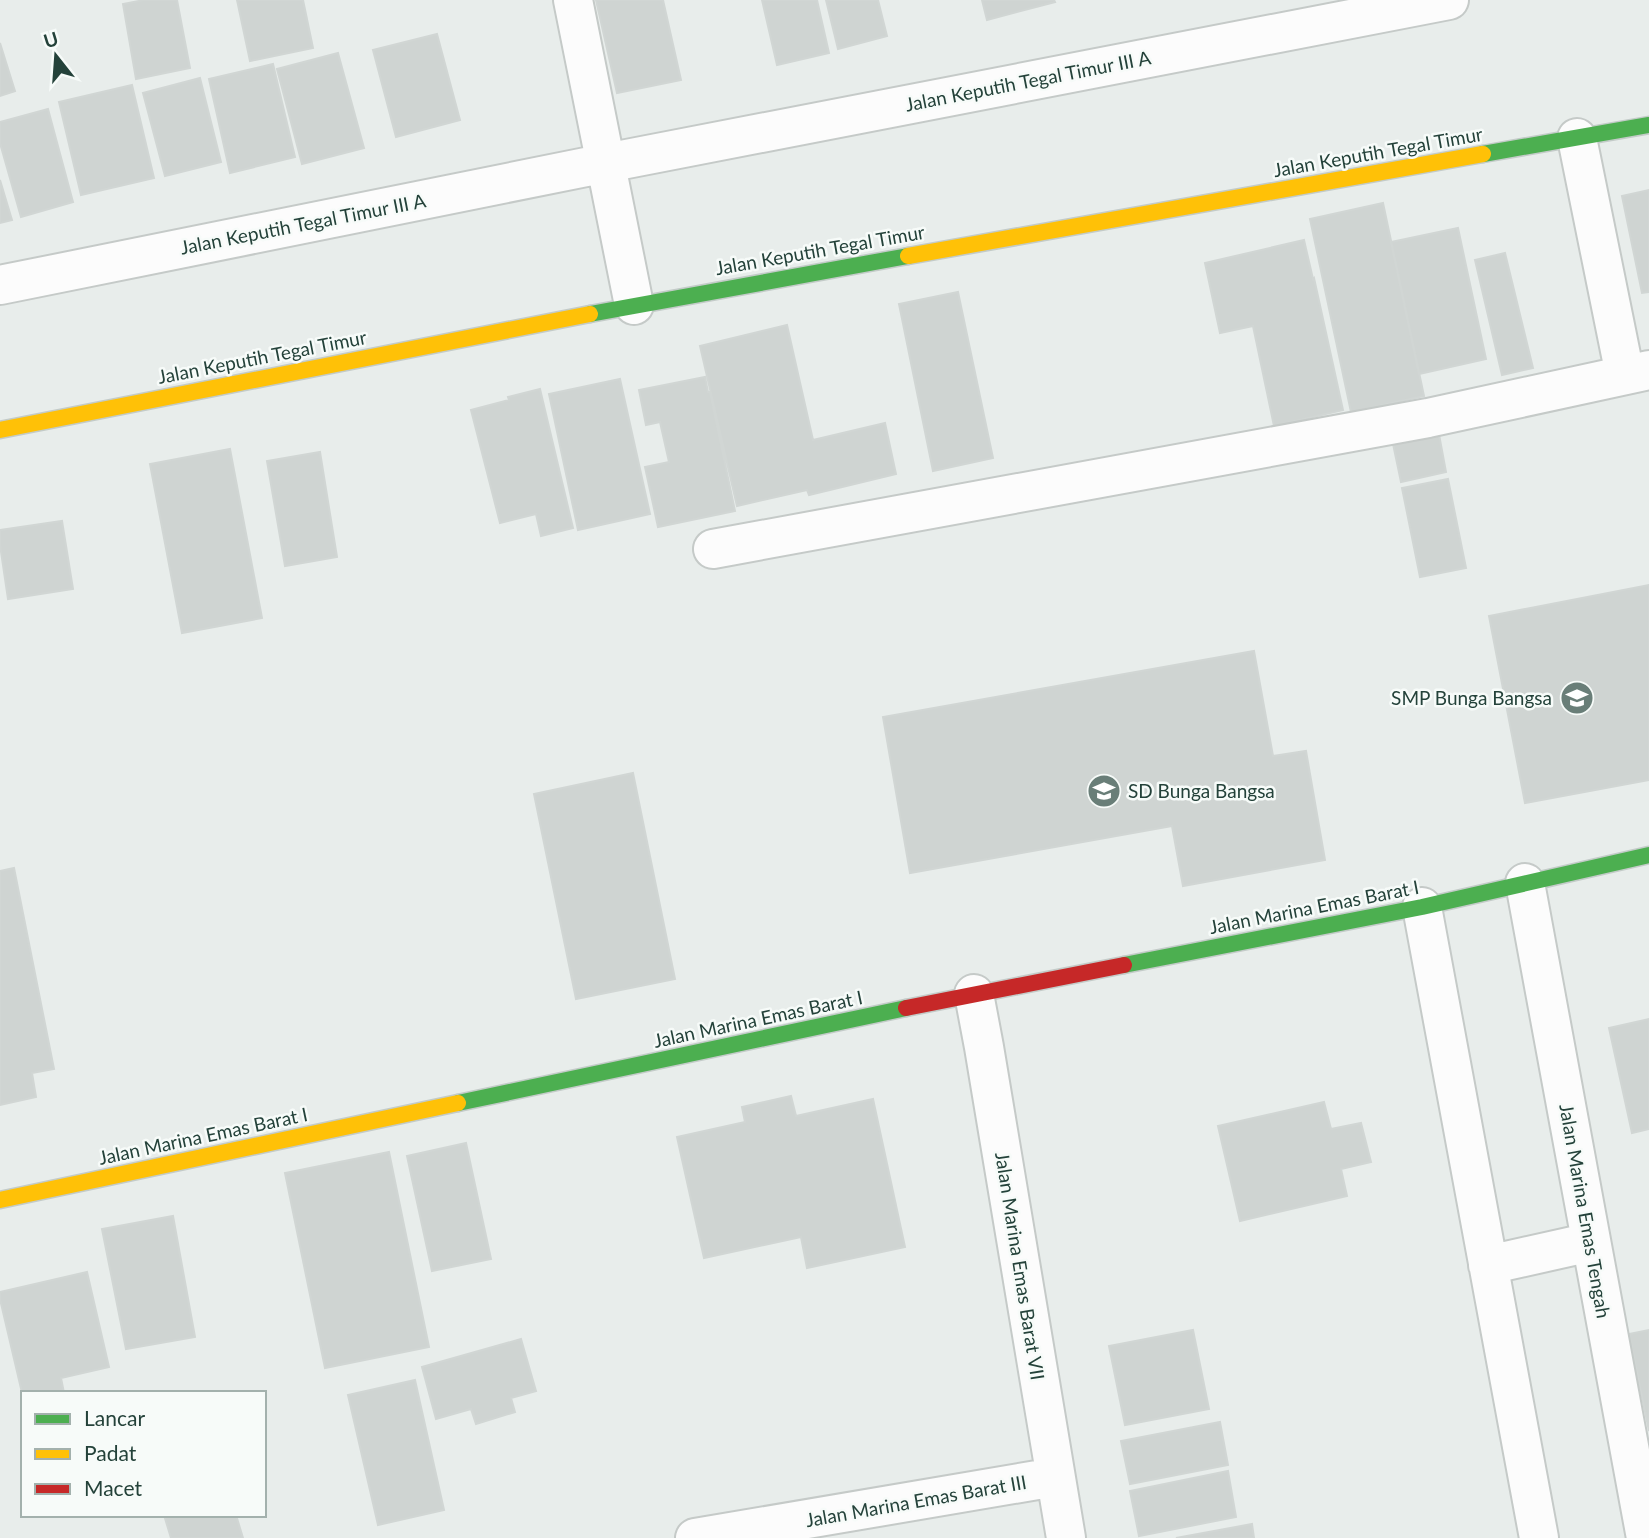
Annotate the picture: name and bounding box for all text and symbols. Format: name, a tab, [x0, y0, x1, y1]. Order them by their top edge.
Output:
north arrow	[21, 21, 91, 91]
text: U	[41, 26, 61, 52]
street label: Jalan Keputih Tegal Timur III A	[903, 45, 1153, 116]
street label: Jalan Keputih Tegal Timur	[1271, 122, 1484, 181]
street label: Jalan Keputih Tegal Timur III A	[178, 188, 428, 259]
street label: Jalan Keputih Tegal Timur	[713, 220, 926, 279]
street label: Jalan Keputih Tegal Timur	[156, 325, 368, 388]
school or university icon: SMP Bunga Bangsa	[1558, 679, 1596, 717]
place label: SMP Bunga Bangsa	[1391, 686, 1552, 709]
school or university icon: SD Bunga Bangsa	[1085, 772, 1123, 810]
place label: SD Bunga Bangsa	[1128, 779, 1275, 802]
street label: Jalan Marina Emas Barat I	[1207, 875, 1421, 938]
street label: Jalan Marina Emas Barat I	[651, 985, 865, 1052]
street label: Jalan Marina Emas Barat I	[96, 1102, 310, 1169]
street label: Jalan Marina Emas Tengah	[1555, 1102, 1616, 1320]
street label: Jalan Marina Emas Barat VII	[991, 1150, 1050, 1382]
legend	[21, 1391, 266, 1517]
text: Lancar	[84, 1405, 145, 1430]
text: Padat	[84, 1440, 137, 1465]
street label: Jalan Marina Emas Barat III	[804, 1470, 1028, 1531]
text: Macet	[84, 1475, 142, 1500]

